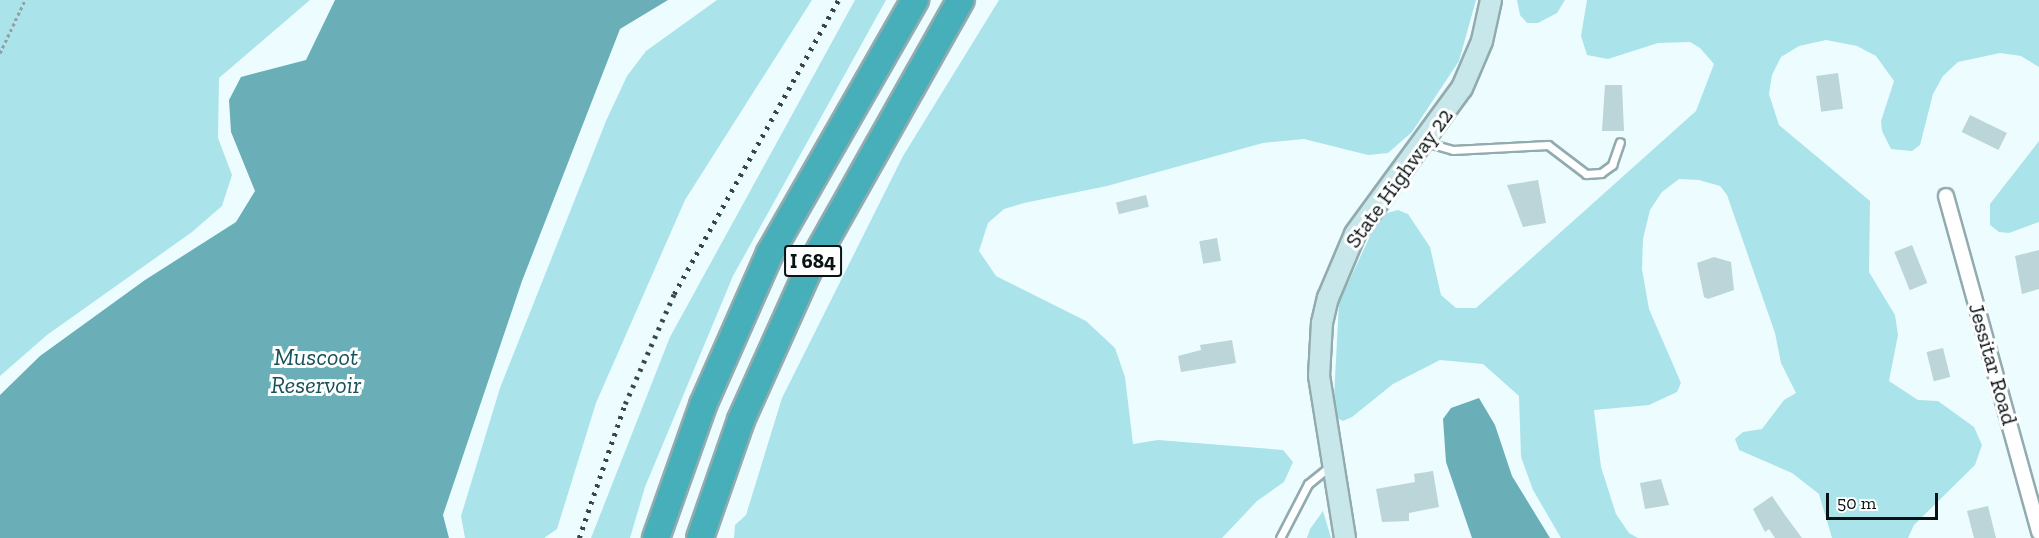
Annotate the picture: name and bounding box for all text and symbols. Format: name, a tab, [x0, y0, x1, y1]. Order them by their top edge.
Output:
street label: State Highway 22	[1339, 103, 1459, 253]
road number: I 684	[783, 243, 843, 279]
street label: Jessitar Road	[1963, 300, 2023, 428]
water label: Muscoot Reservoir	[271, 343, 361, 399]
scale bar	[1829, 481, 1942, 519]
text: 50 m	[1837, 492, 1876, 514]

